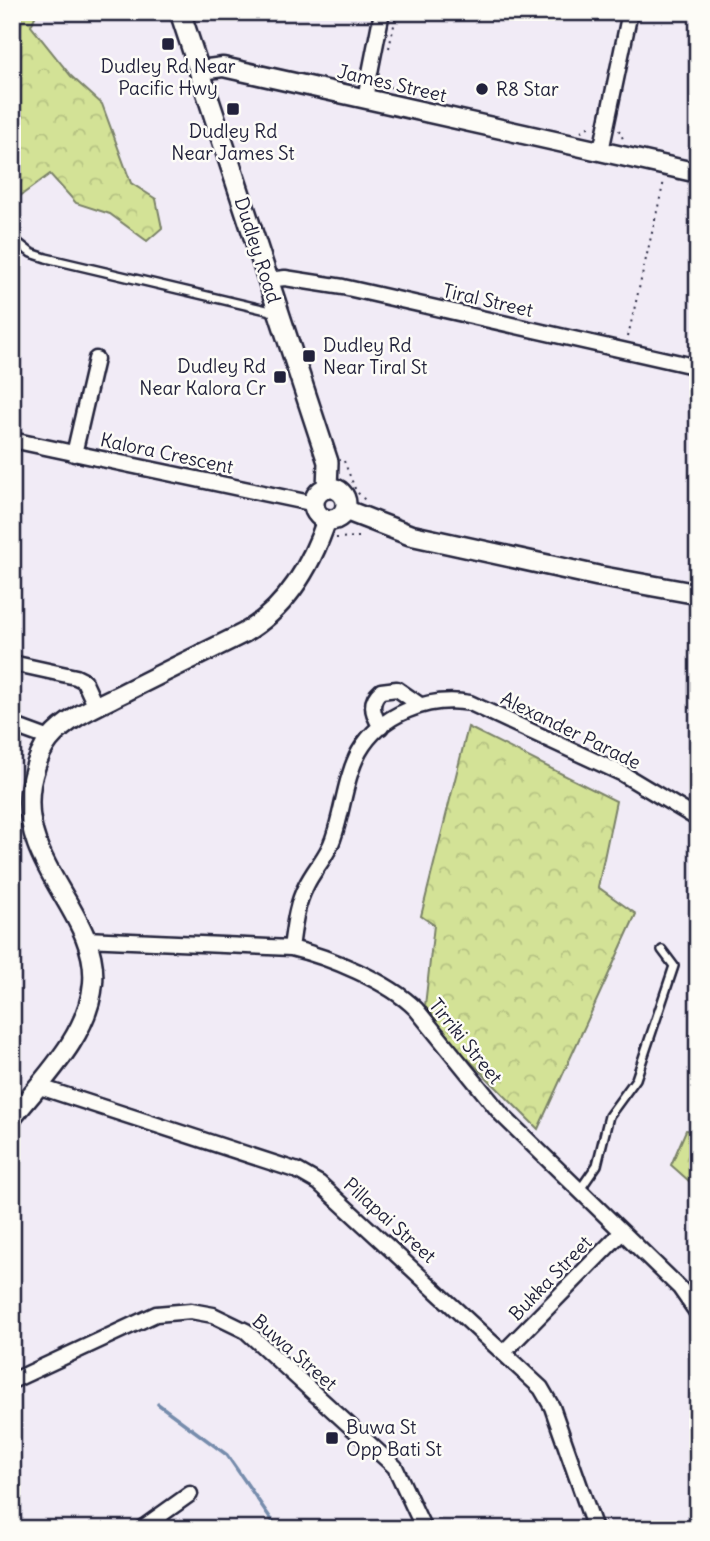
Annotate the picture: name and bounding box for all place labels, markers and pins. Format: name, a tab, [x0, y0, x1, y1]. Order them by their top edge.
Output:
marker: Dudley Rd Near Pacific Hwy	[160, 36, 176, 52]
place label: Dudley Rd Near Pacific Hwy	[101, 54, 236, 100]
place label: R8 Star	[496, 77, 559, 101]
marker: R8 Star	[474, 81, 490, 97]
marker: Dudley Rd Near James St	[225, 101, 241, 117]
place label: Dudley Rd Near James St	[171, 119, 295, 165]
place label: Dudley Rd Near Tiral St	[323, 333, 427, 379]
marker: Dudley Rd Near Tiral St	[301, 348, 317, 364]
place label: Dudley Rd Near Kalora Cr	[139, 354, 266, 400]
marker: Dudley Rd Near Kalora Cr	[272, 369, 288, 385]
place label: Buwa St Opp Bati St	[346, 1415, 442, 1461]
marker: Buwa St Opp Bati St	[324, 1430, 340, 1446]

